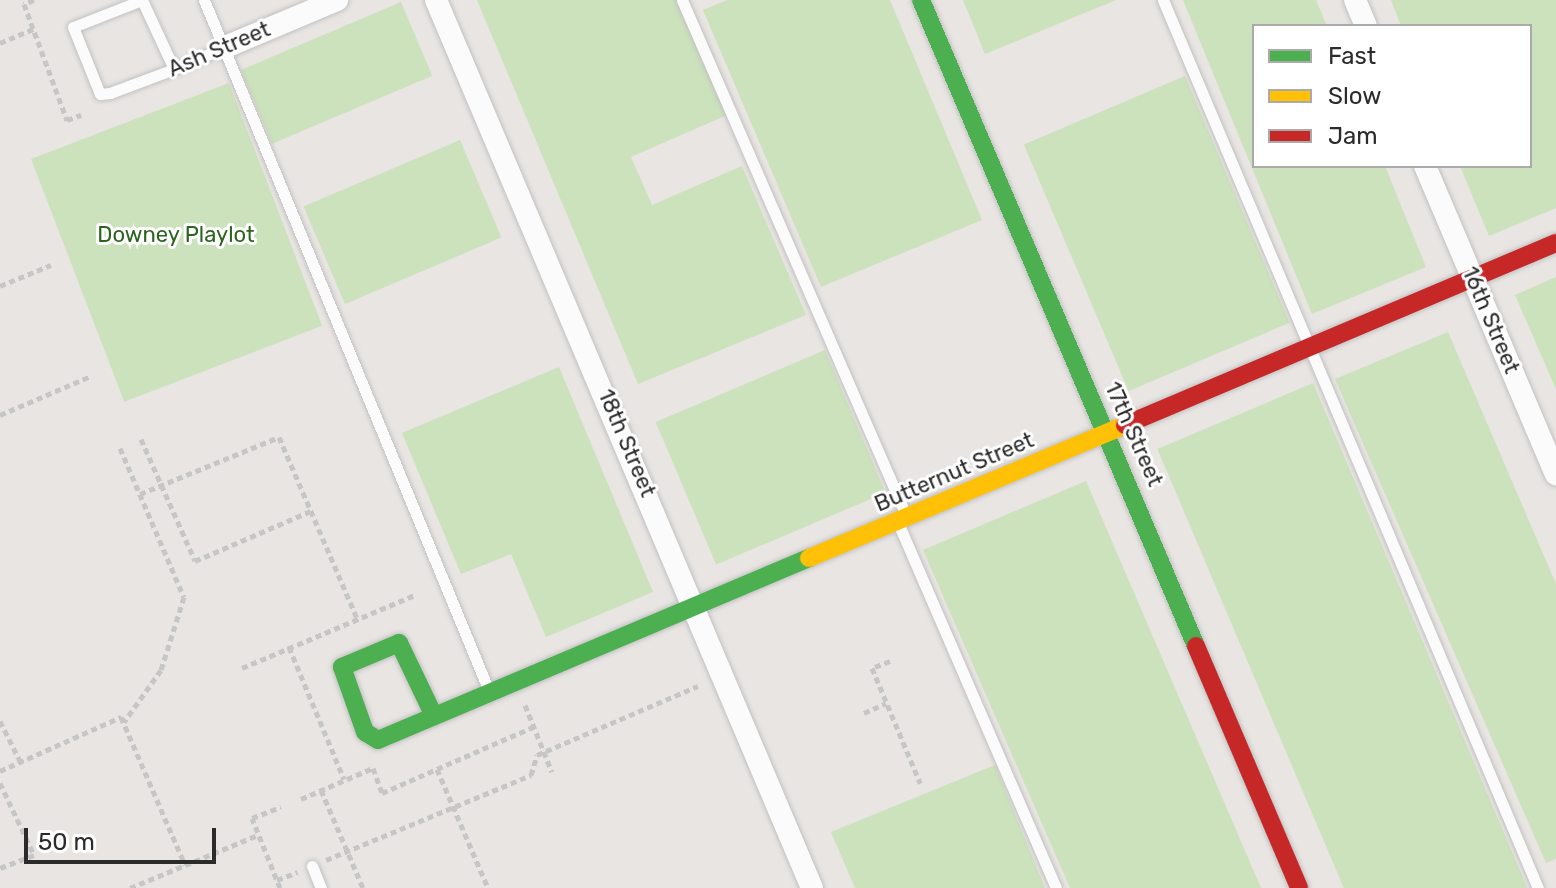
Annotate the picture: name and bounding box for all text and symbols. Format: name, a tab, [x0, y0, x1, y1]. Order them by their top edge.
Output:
street label: Ash Street	[164, 16, 274, 82]
legend	[1252, 24, 1532, 168]
text: Fast	[1328, 42, 1376, 70]
text: Slow	[1328, 82, 1381, 110]
text: Jam	[1328, 122, 1378, 150]
park label: Downey Playlot	[97, 222, 255, 248]
street label: 16th Street	[1457, 263, 1525, 377]
street label: 17th Street	[1099, 378, 1169, 490]
street label: 18th Street	[592, 385, 662, 501]
street label: Butternut Street	[871, 427, 1037, 517]
scale bar	[28, 812, 220, 862]
text: 50 m	[38, 828, 95, 856]

